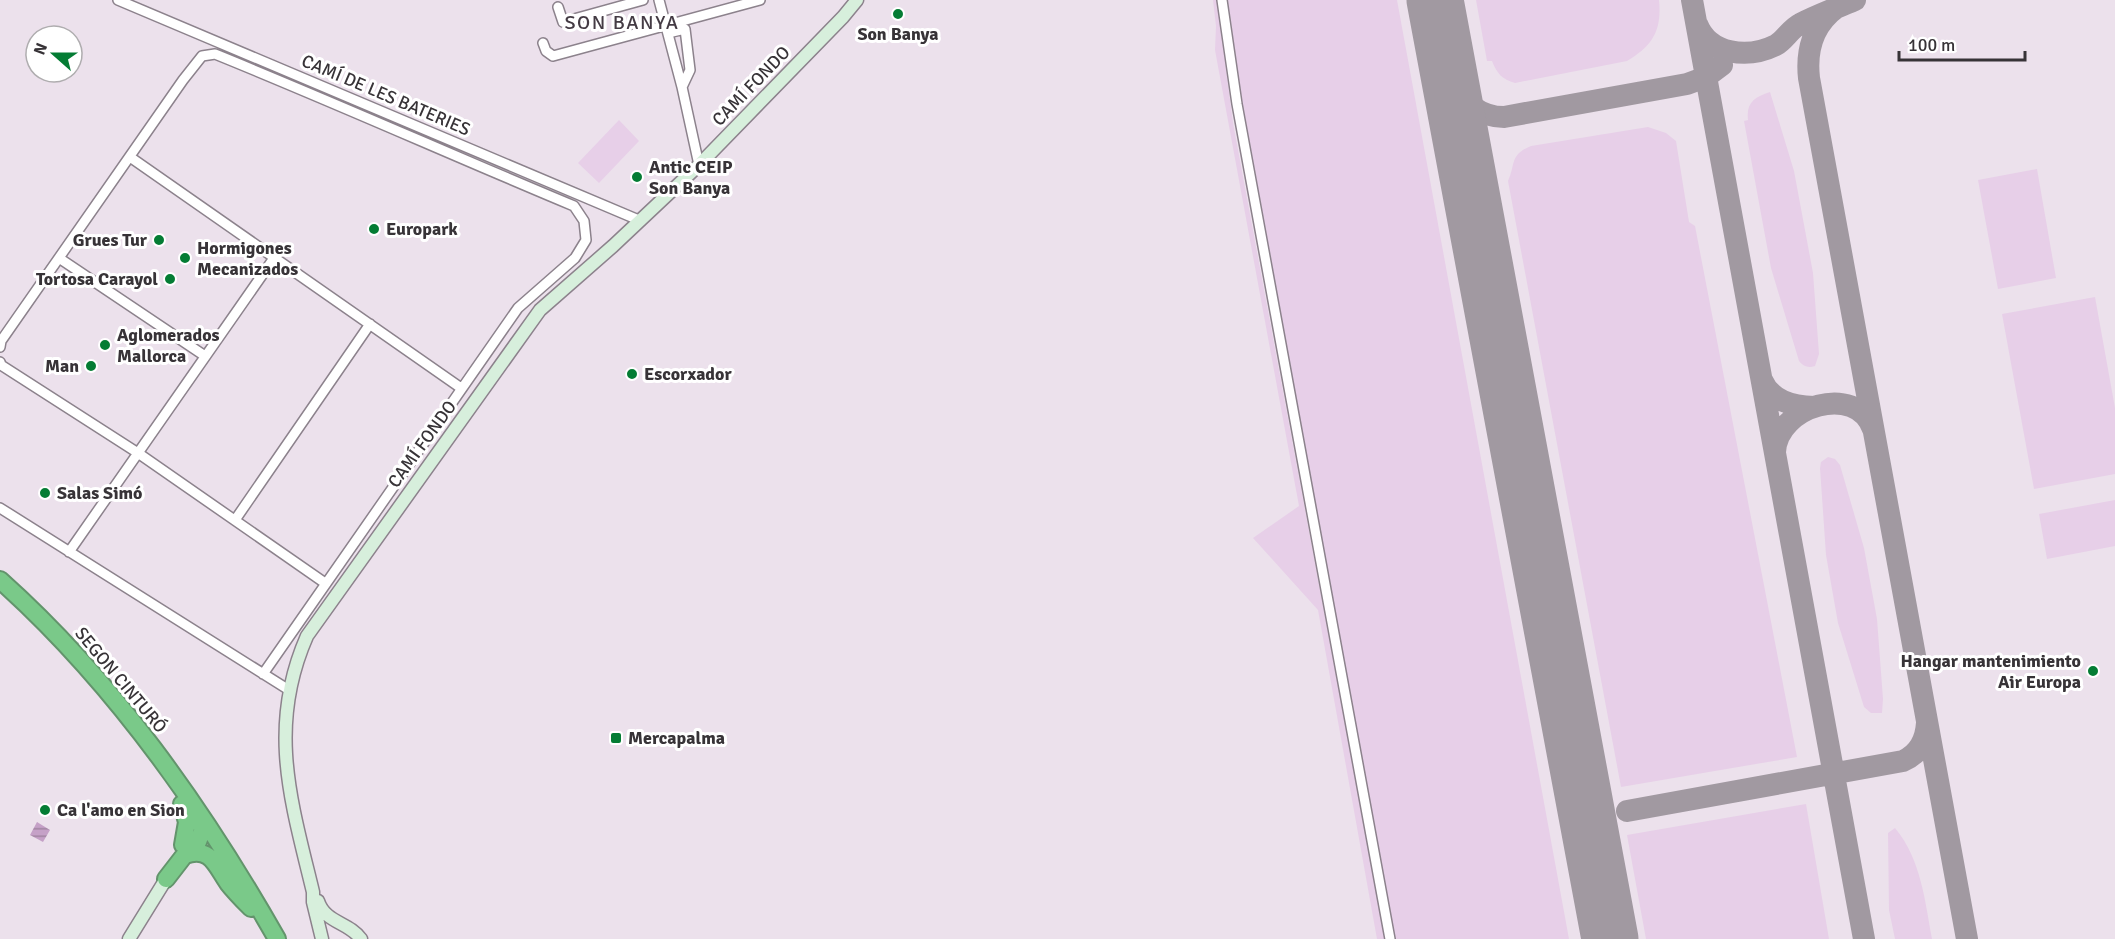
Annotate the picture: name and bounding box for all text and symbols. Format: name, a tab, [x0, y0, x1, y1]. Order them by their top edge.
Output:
marker: Son Banya	[891, 7, 905, 21]
district label: SON BANYA	[565, 10, 679, 35]
place label: Son Banya	[857, 23, 939, 45]
north arrow	[24, 24, 84, 84]
scale bar	[1899, 24, 2025, 62]
text: 100 m	[1908, 34, 1955, 56]
text: N	[30, 40, 52, 58]
street label: CAMÍ FONDO	[707, 41, 795, 131]
street label: CAMÍ DE LES BATERIES	[298, 50, 474, 140]
place label: Antic CEIP Son Banya	[649, 156, 733, 199]
marker: Antic CEIP Son Banya	[630, 170, 644, 184]
place label: Europark	[386, 218, 458, 240]
marker: Europark	[367, 222, 381, 236]
place label: Grues Tur	[73, 229, 148, 251]
marker: Grues Tur	[152, 233, 166, 247]
place label: Hormigones Mecanizados	[197, 237, 298, 280]
marker: Hormigones Mecanizados	[178, 251, 192, 265]
place label: Tortosa Carayol	[36, 268, 158, 290]
marker: Tortosa Carayol	[163, 272, 177, 286]
place label: Aglomerados Mallorca	[117, 324, 220, 367]
marker: Aglomerados Mallorca	[98, 338, 112, 352]
place label: Man	[45, 355, 79, 377]
marker: Man	[84, 359, 98, 373]
place label: Escorxador	[644, 363, 732, 385]
marker: Escorxador	[625, 367, 639, 381]
street label: CAMÍ FONDO	[383, 396, 461, 492]
place label: Salas Simó	[57, 482, 142, 504]
marker: Salas Simó	[38, 486, 52, 500]
street label: SEGON CINTURÓ	[70, 623, 172, 737]
place label: Hangar mantenimiento Air Europa	[1900, 650, 2081, 693]
marker: Hangar mantenimiento Air Europa	[2086, 664, 2100, 678]
place label: Mercapalma	[628, 727, 725, 749]
marker: Mercapalma	[609, 731, 623, 745]
place label: Ca l'amo en Sion	[57, 799, 185, 821]
marker: Ca l'amo en Sion	[38, 803, 52, 817]

